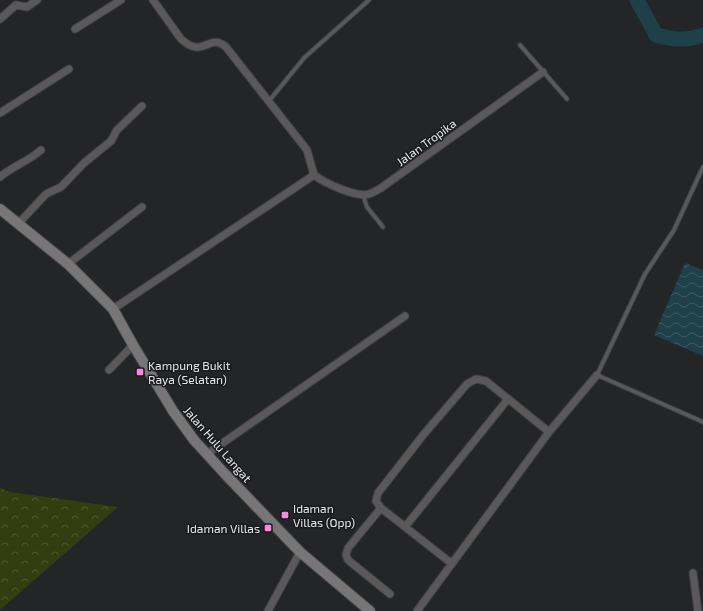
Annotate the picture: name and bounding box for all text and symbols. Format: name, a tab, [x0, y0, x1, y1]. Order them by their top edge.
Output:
street label: Jalan Tropika	[394, 116, 458, 168]
place label: Kampung Bukit Raya (Selatan)	[148, 358, 231, 386]
marker: Kampung Bukit Raya (Selatan)	[135, 367, 145, 377]
street label: Jalan Hulu Langat	[181, 403, 255, 485]
place label: Idaman Villas (Opp)	[293, 501, 355, 529]
marker: Idaman Villas (Opp)	[280, 510, 290, 520]
place label: Idaman Villas	[187, 521, 260, 535]
marker: Idaman Villas	[263, 523, 273, 533]

